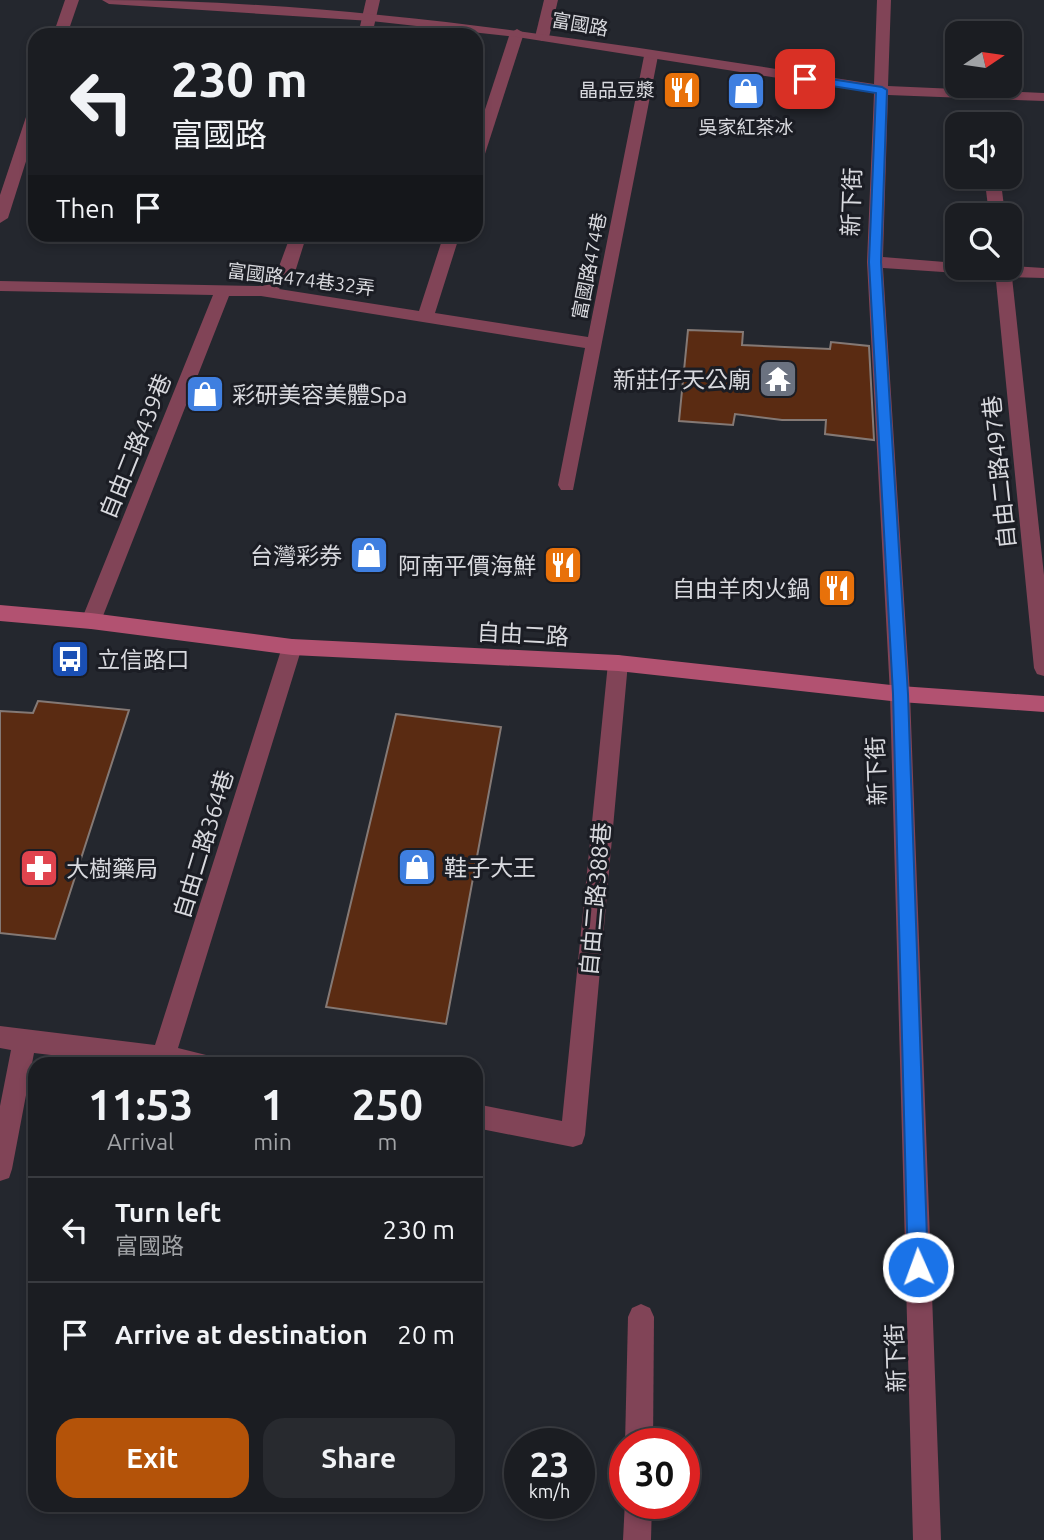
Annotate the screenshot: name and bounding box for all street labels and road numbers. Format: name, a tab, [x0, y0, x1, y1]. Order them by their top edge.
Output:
street label: 富國路	[550, 8, 610, 40]
street label: 新下街	[837, 167, 865, 237]
street label: 富國路474巷	[568, 211, 610, 321]
street label: 富國路474巷32弄	[226, 259, 376, 299]
street label: 自由二路439巷	[95, 370, 175, 522]
street label: 自由二路497巷	[979, 394, 1019, 550]
street label: 自由二路	[476, 619, 570, 649]
street label: 新下街	[862, 736, 890, 806]
street label: 自由二路364巷	[169, 767, 237, 921]
street label: 自由二路388巷	[576, 821, 614, 977]
street label: 新下街	[881, 1323, 909, 1393]

